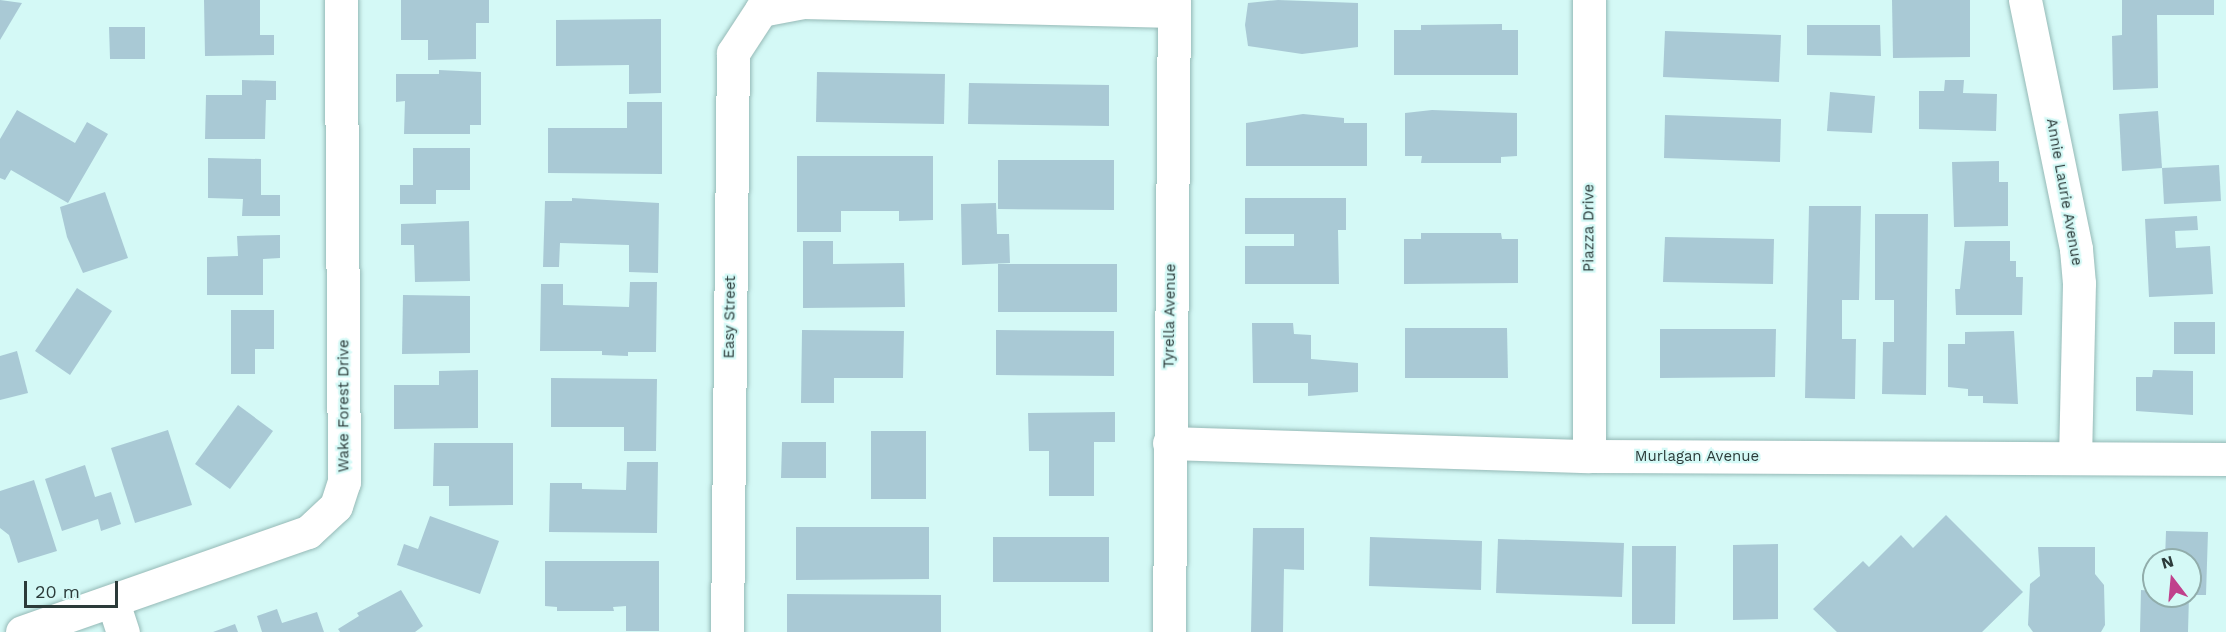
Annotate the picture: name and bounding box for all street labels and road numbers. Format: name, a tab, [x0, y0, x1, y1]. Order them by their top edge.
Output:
street label: Annie Laurie Avenue	[2042, 117, 2086, 267]
street label: Piazza Drive	[1580, 184, 1598, 272]
street label: Tyrella Avenue	[1160, 263, 1180, 369]
street label: Easy Street	[720, 275, 740, 359]
street label: Wake Forest Drive	[335, 340, 353, 472]
street label: Murlagan Avenue	[1634, 448, 1760, 466]

